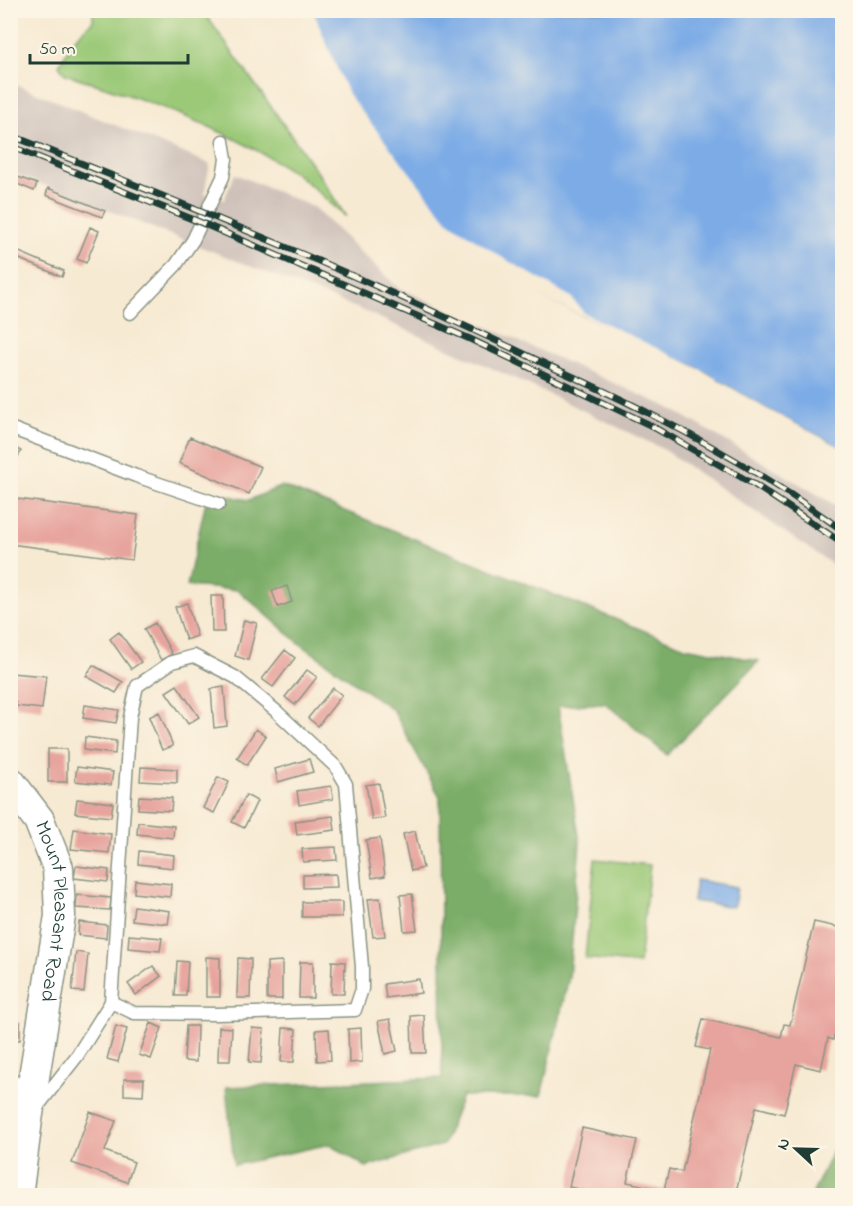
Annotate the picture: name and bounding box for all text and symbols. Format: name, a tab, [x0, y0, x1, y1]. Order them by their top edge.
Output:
scale bar	[30, 27, 188, 65]
text: 50 m	[39, 37, 76, 63]
street label: Mount Pleasant Road	[26, 817, 75, 1004]
north arrow	[766, 1119, 826, 1179]
text: N	[771, 1134, 797, 1154]

